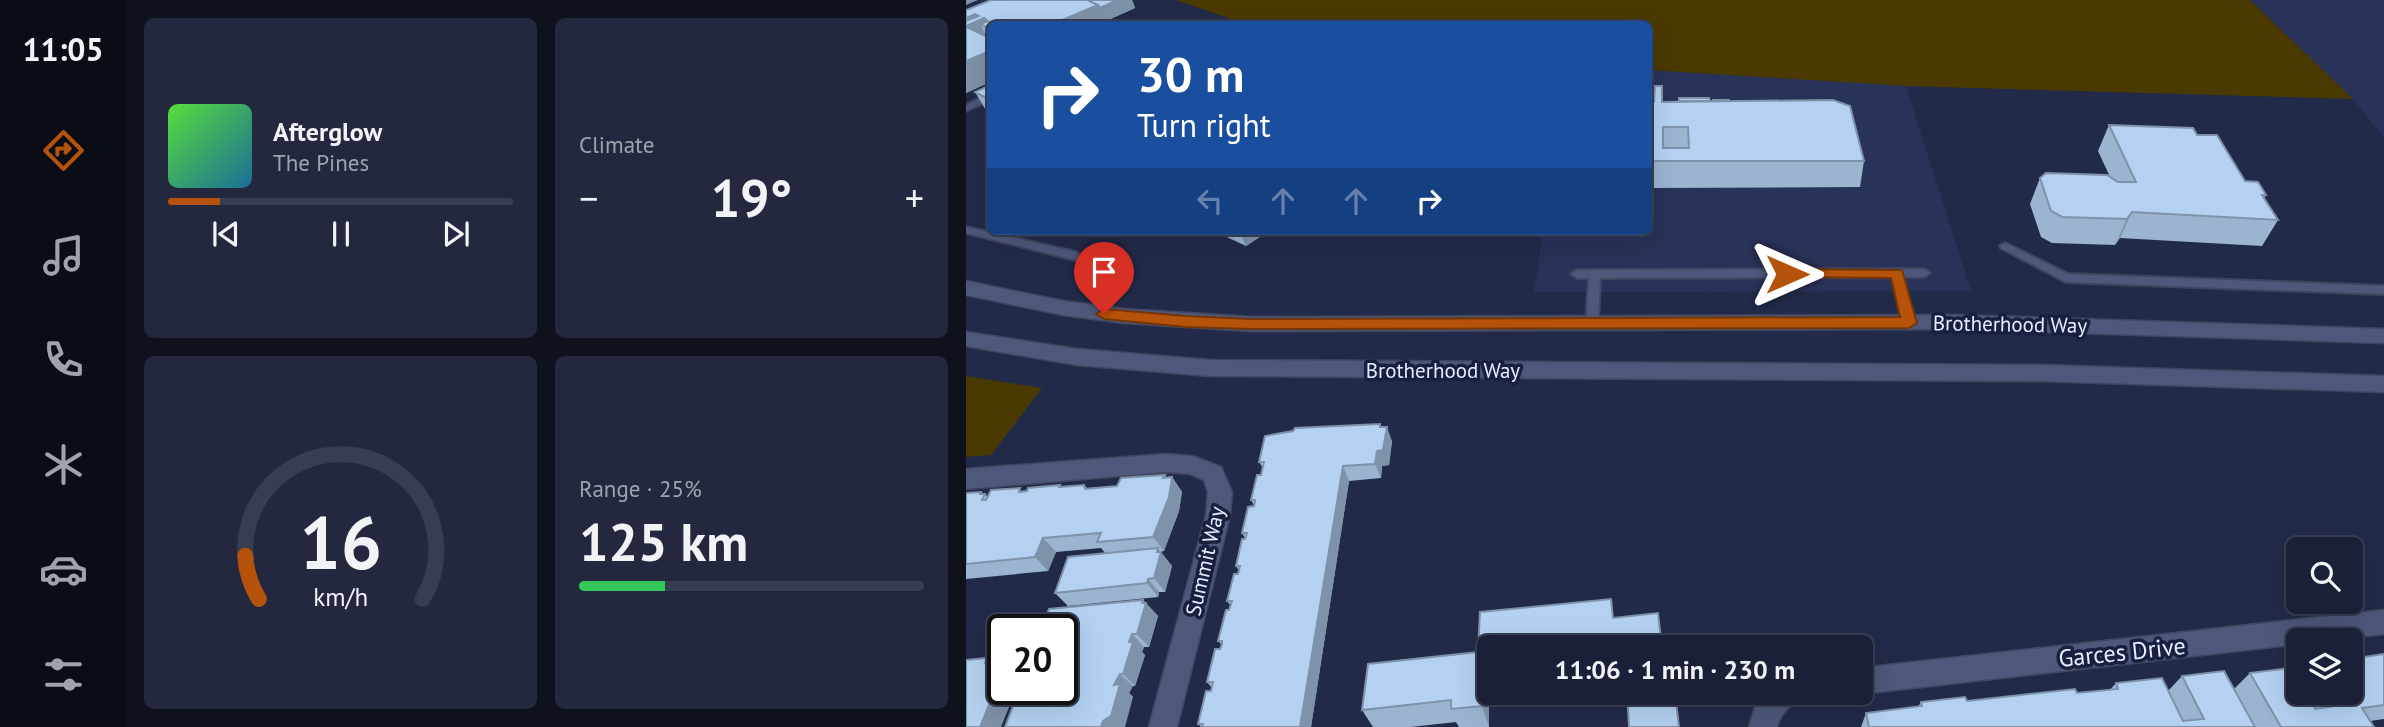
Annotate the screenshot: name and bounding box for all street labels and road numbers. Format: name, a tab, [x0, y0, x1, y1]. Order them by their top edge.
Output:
street label: Brotherhood Way	[1933, 309, 2088, 339]
street label: Brotherhood Way	[1366, 357, 1520, 384]
street label: Summit Way	[1179, 504, 1231, 618]
street label: Garces Drive	[2057, 630, 2187, 674]

